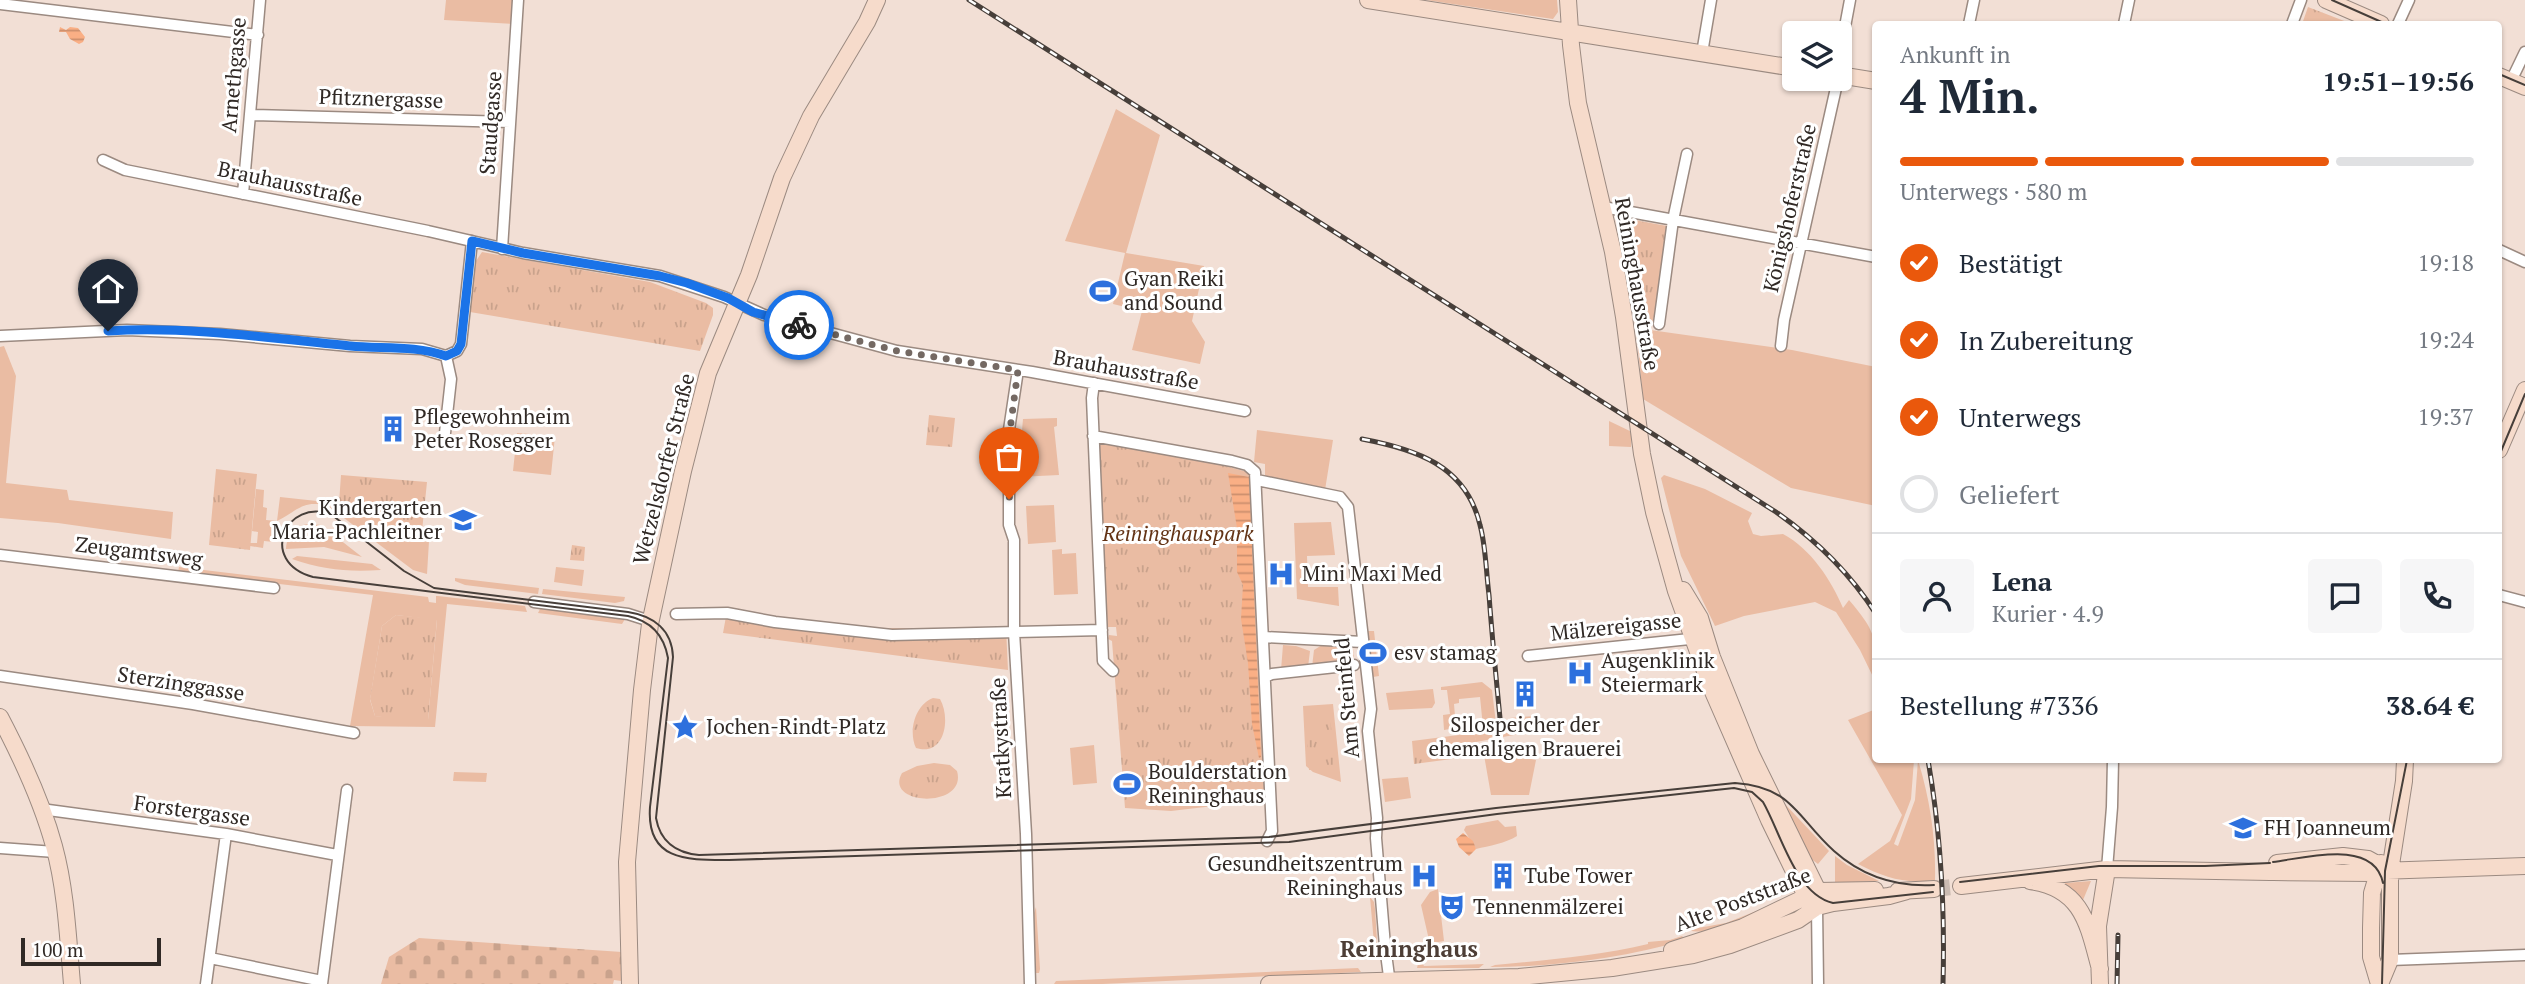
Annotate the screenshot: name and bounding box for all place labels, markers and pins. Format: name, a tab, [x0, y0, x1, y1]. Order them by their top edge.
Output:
pin	[78, 259, 138, 331]
place label: Gyan Reiki and Sound	[1124, 264, 1224, 316]
sports icon: Gyan Reiki and Sound	[1088, 276, 1118, 306]
place label: Pflegewohnheim Peter Rosegger	[414, 402, 570, 454]
building icon: Pflegewohnheim Peter Rosegger	[378, 414, 408, 444]
pin	[979, 427, 1039, 499]
place label: Kindergarten Maria-Pachleitner	[272, 493, 443, 545]
school or university icon: Kindergarten Maria-Pachleitner	[448, 505, 478, 535]
hospital icon: Mini Maxi Med	[1266, 559, 1296, 589]
place label: Mini Maxi Med	[1302, 559, 1442, 587]
sports icon: esv stamag	[1358, 638, 1388, 668]
place label: esv stamag	[1394, 638, 1498, 666]
place label: Augenklinik Steiermark	[1601, 646, 1715, 698]
hospital icon: Augenklinik Steiermark	[1565, 658, 1595, 688]
building icon: Silospeicher der ehemaligen Brauerei	[1510, 679, 1540, 709]
place label: Silospeicher der ehemaligen Brauerei	[1428, 710, 1622, 762]
place icon: Jochen-Rindt-Platz	[670, 712, 700, 742]
place label: Jochen-Rindt-Platz	[706, 712, 886, 740]
place label: Boulderstation Reininghaus	[1148, 757, 1287, 809]
sports icon: Boulderstation Reininghaus	[1112, 769, 1142, 799]
school or university icon: FH Joanneum	[2228, 813, 2258, 843]
place label: FH Joanneum	[2264, 813, 2391, 841]
place label: Gesundheitszentrum Reininghaus	[1208, 849, 1403, 901]
hospital icon: Gesundheitszentrum Reininghaus	[1409, 861, 1439, 891]
building icon: Tube Tower	[1488, 861, 1518, 891]
place label: Tube Tower	[1524, 861, 1632, 889]
theatre icon: Tennenmälzerei	[1437, 892, 1467, 922]
place label: Tennenmälzerei	[1473, 892, 1624, 920]

